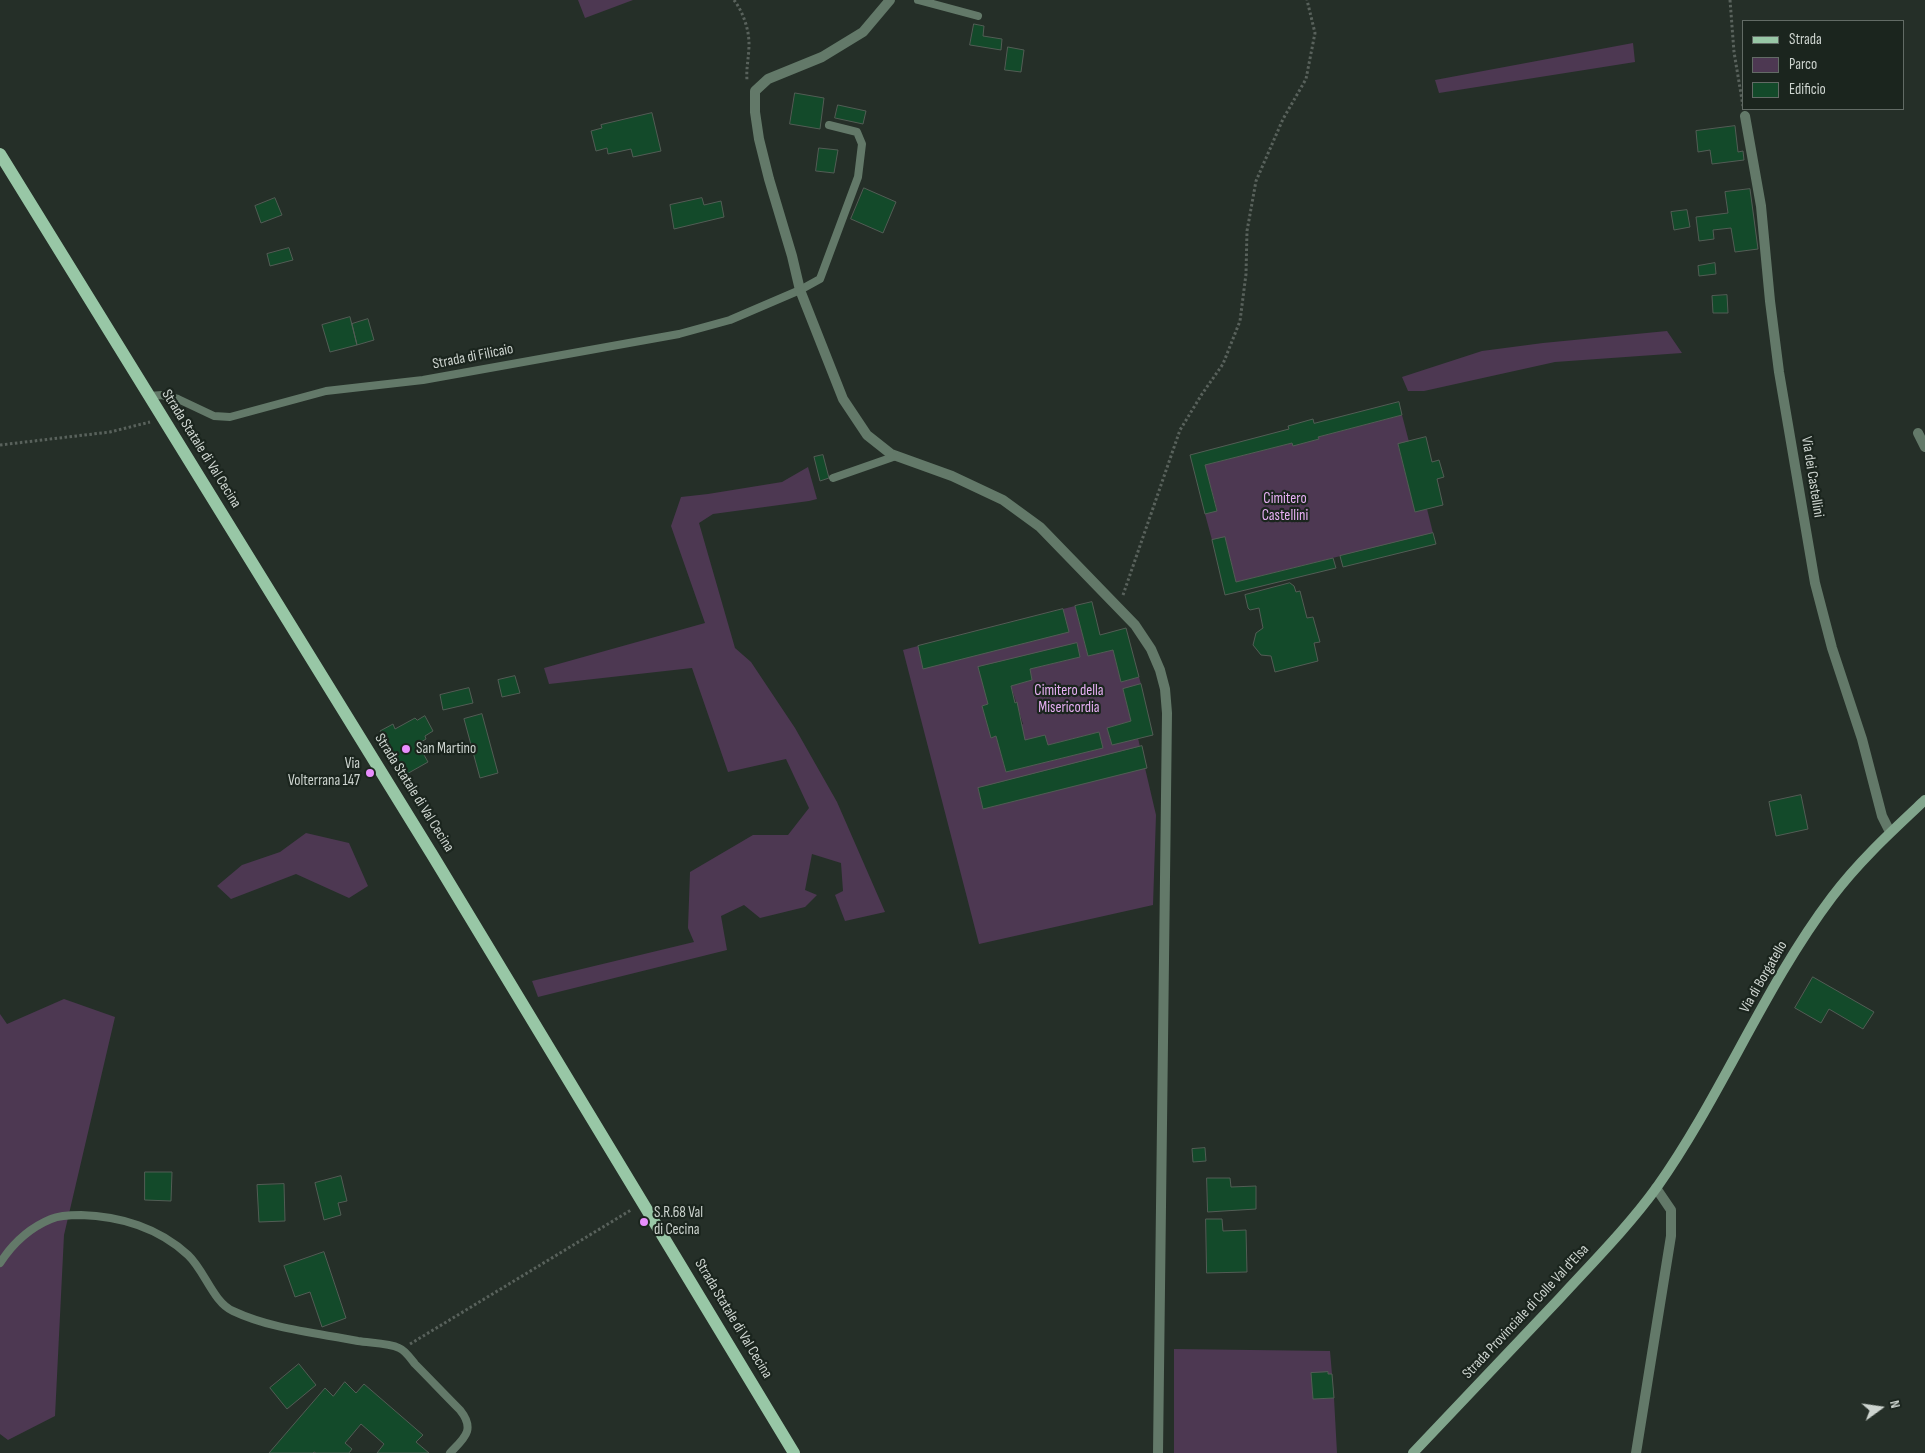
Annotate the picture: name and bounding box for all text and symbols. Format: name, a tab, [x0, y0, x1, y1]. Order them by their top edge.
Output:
legend	[1742, 20, 1905, 110]
text: Strada	[1789, 30, 1822, 49]
text: Parco	[1789, 55, 1817, 74]
text: Edificio	[1789, 80, 1826, 99]
street label: Strada di Filicaio	[431, 340, 515, 374]
street label: Strada Statale di Val Cecina	[157, 386, 245, 512]
street label: Via dei Castellini	[1797, 435, 1827, 519]
park label: Cimitero Castellini	[1262, 490, 1308, 525]
park label: Cimitero della Misericordia	[1034, 682, 1104, 717]
street label: Strada Statale di Val Cecina	[370, 730, 458, 856]
place label: San Martino	[416, 740, 476, 758]
marker: San Martino	[400, 743, 412, 755]
place label: Via Volterrana 147	[288, 755, 360, 790]
marker: Via Volterrana 147	[364, 767, 376, 779]
street label: Via di Borgatello	[1736, 938, 1792, 1016]
place label: S.R.68 Val di Cecina	[654, 1204, 703, 1239]
marker: S.R.68 Val di Cecina	[638, 1216, 650, 1228]
street label: Strada Provinciale di Colle Val d'Elsa	[1459, 1241, 1593, 1383]
street label: Strada Statale di Val Cecina	[690, 1256, 776, 1382]
north arrow	[1855, 1383, 1905, 1433]
text: N	[1886, 1399, 1904, 1410]

